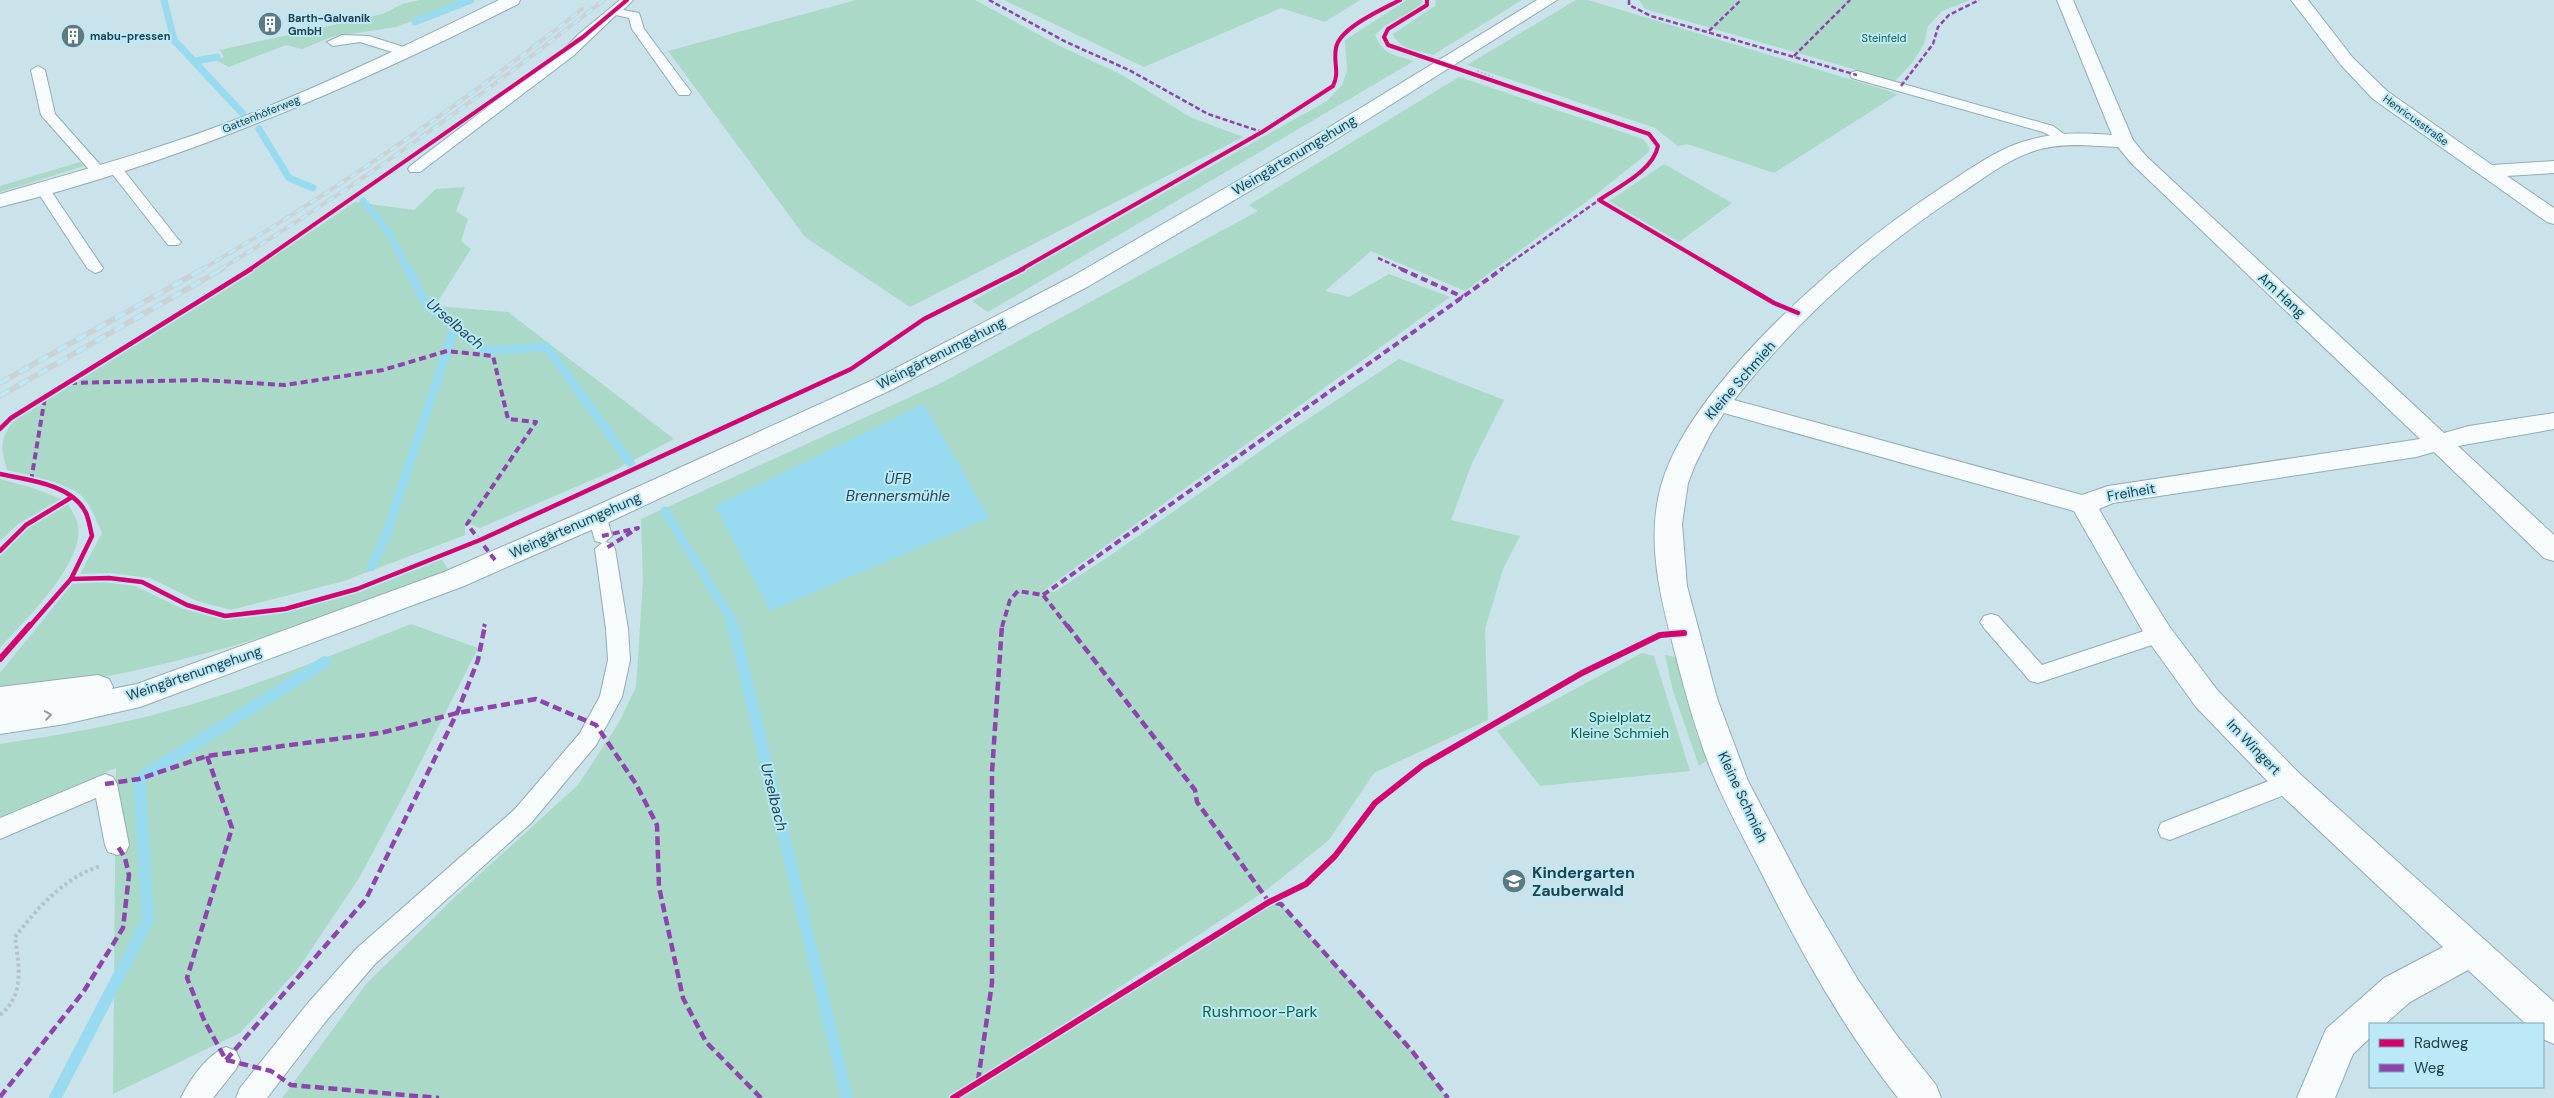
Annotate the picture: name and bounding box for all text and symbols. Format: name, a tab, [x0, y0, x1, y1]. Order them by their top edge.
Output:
building icon: Barth-Galvanik GmbH	[257, 11, 283, 37]
place label: Barth-Galvanik GmbH	[288, 11, 371, 38]
building icon: mabu-pressen	[60, 23, 86, 49]
place label: mabu-pressen	[90, 29, 171, 43]
park label: Steinfeld	[1862, 31, 1907, 45]
street label: Henricusstraße	[2380, 91, 2452, 149]
street label: Gattenhöferweg	[220, 92, 302, 136]
street label: Weingärtenumgehung	[1229, 111, 1360, 199]
street label: Am Hang	[2254, 268, 2310, 322]
water label: Urselbach	[422, 294, 488, 354]
street label: Weingärtenumgehung	[874, 313, 1008, 393]
street label: Kleine Schmieh	[1701, 337, 1779, 423]
water label: ÜFB Brennersmühle	[846, 469, 951, 506]
street label: Freiheit	[2106, 479, 2156, 505]
street label: Weingärtenumgehung	[506, 488, 644, 562]
street label: Weingärtenumgehung	[124, 641, 264, 705]
park label: Spielplatz Kleine Schmieh	[1571, 708, 1669, 742]
one-way arrow	[44, 710, 53, 720]
street label: Im Wingert	[2223, 715, 2285, 779]
street label: Kleine Schmieh	[1714, 749, 1772, 845]
water label: Urselbach	[756, 761, 792, 833]
place label: Kindergarten Zauberwald	[1532, 862, 1635, 901]
school or university icon: Kindergarten Zauberwald	[1501, 868, 1527, 894]
park label: Rushmoor-Park	[1202, 1001, 1318, 1022]
legend	[2369, 1023, 2544, 1088]
text: Radweg	[2414, 1033, 2468, 1053]
text: Weg	[2414, 1058, 2445, 1078]

